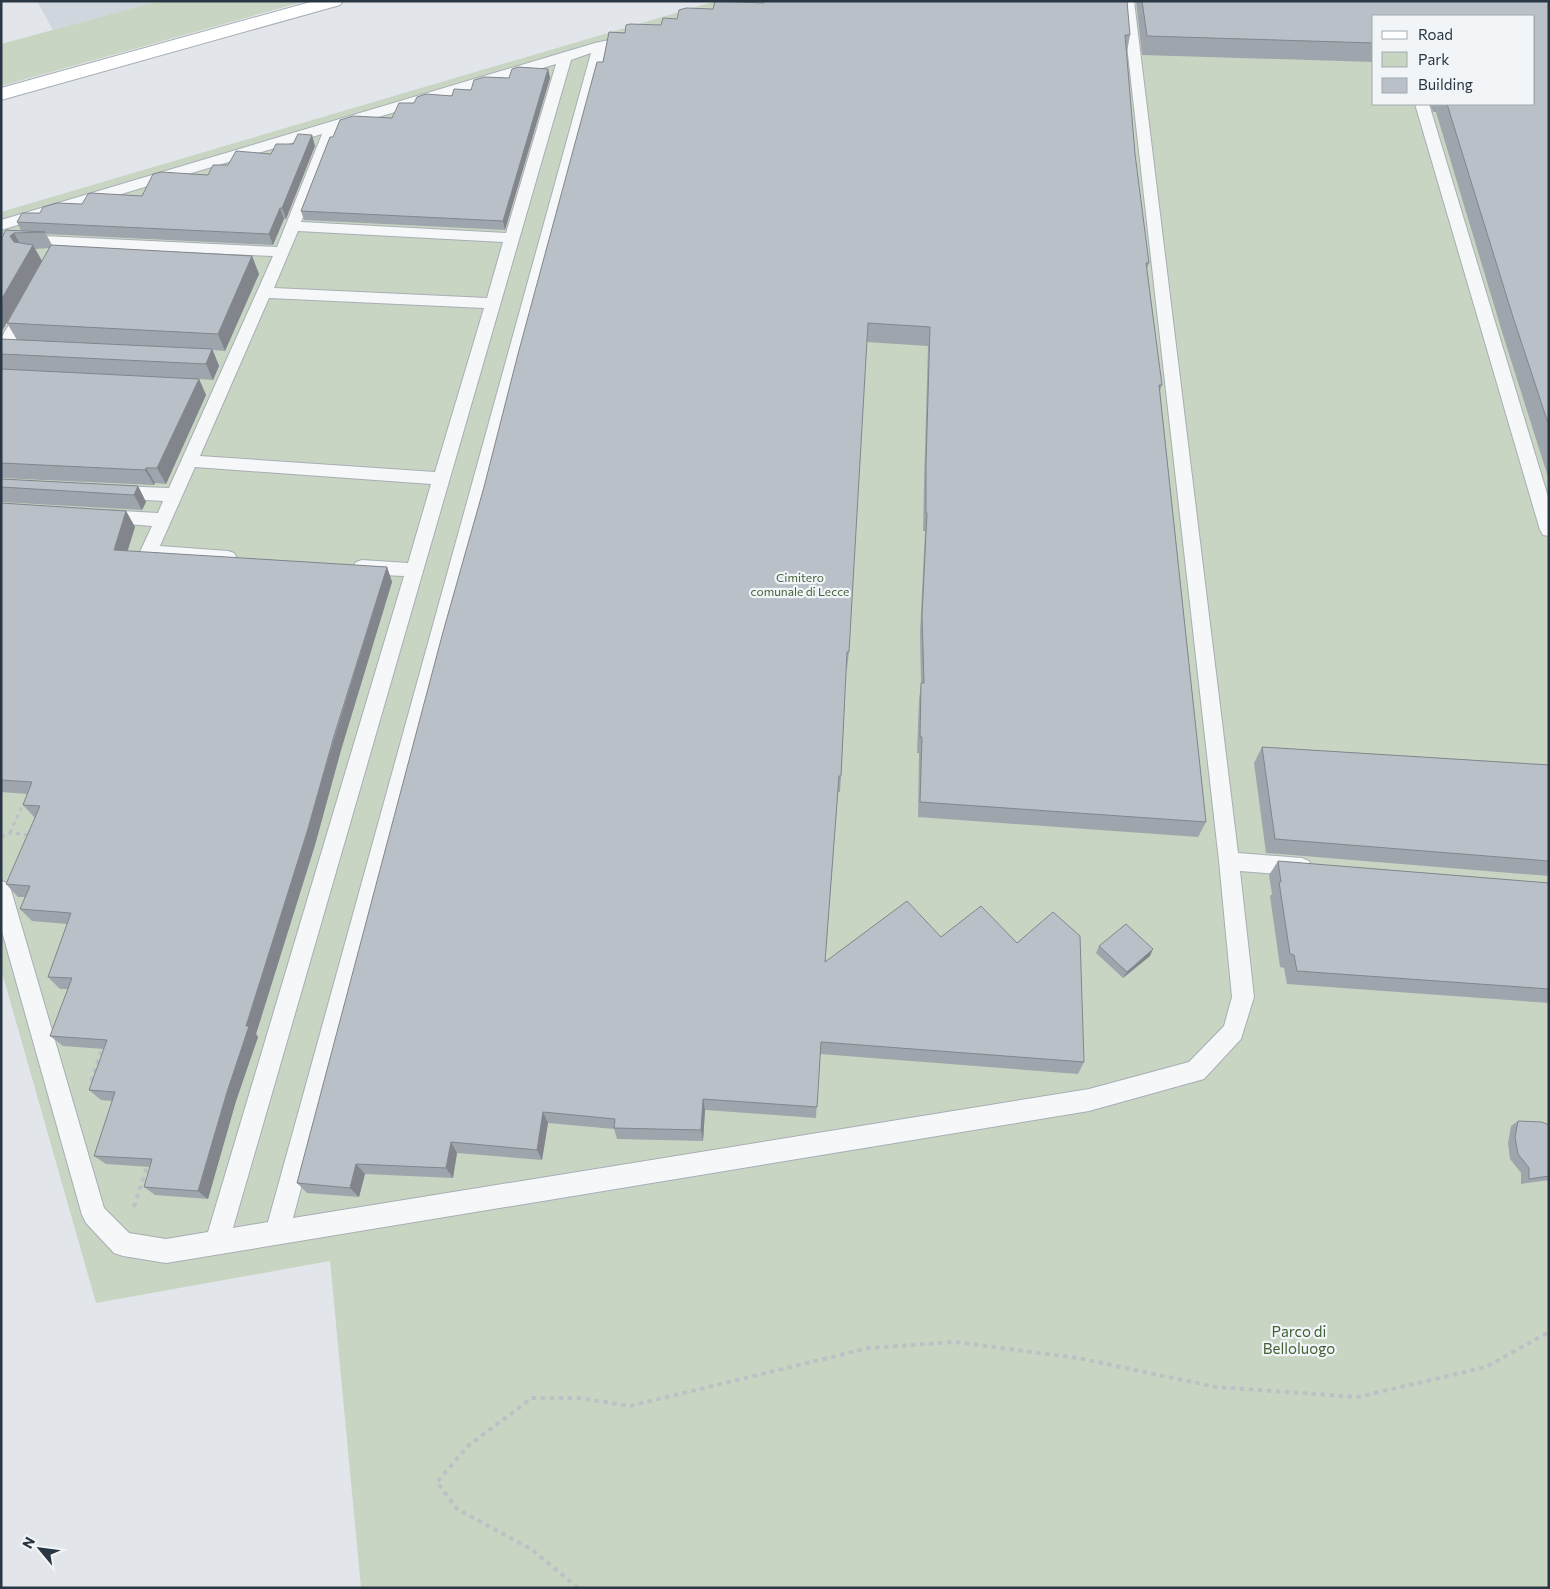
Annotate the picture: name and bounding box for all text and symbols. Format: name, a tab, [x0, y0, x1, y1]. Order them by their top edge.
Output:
legend	[1372, 15, 1535, 105]
text: Road	[1418, 25, 1453, 43]
text: Park	[1418, 50, 1449, 68]
text: Building	[1418, 75, 1473, 93]
park label: Cimitero comunale di Lecce	[751, 570, 849, 598]
park label: Parco di Belloluogo	[1263, 1322, 1335, 1357]
north arrow	[15, 1524, 65, 1574]
text: N	[18, 1534, 38, 1551]

